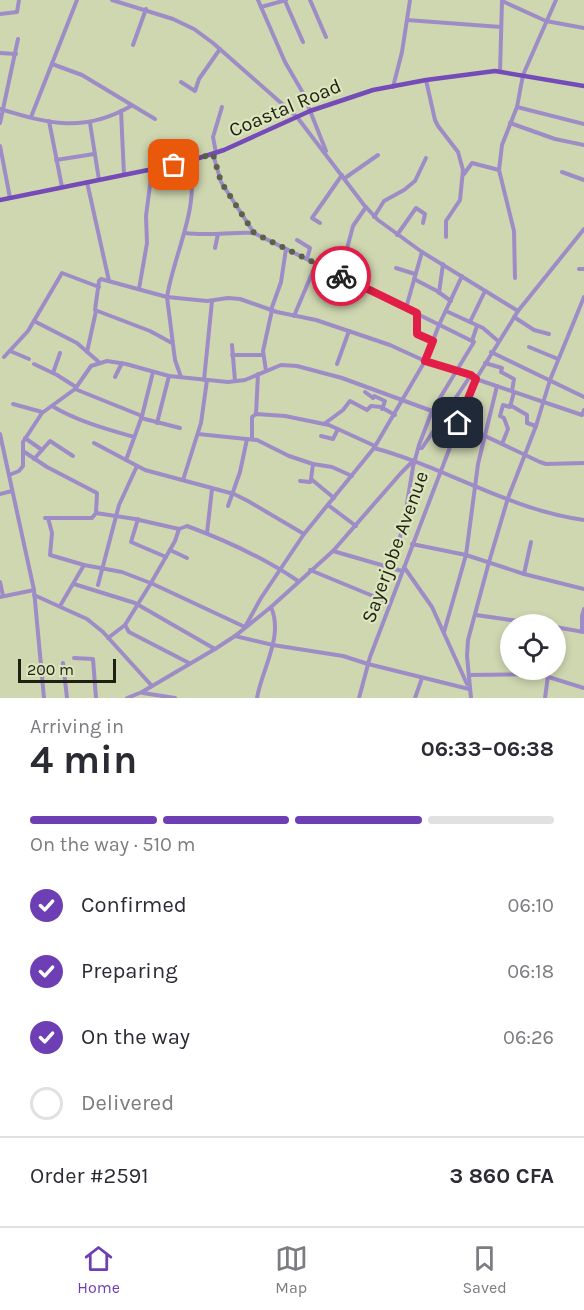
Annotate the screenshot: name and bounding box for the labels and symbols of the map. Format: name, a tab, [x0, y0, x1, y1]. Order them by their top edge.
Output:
street label: Coastal Road	[225, 74, 345, 142]
pin	[148, 139, 199, 190]
courier	[311, 246, 371, 306]
pin	[432, 397, 483, 448]
street label: Sayerjobe Avenue	[357, 468, 433, 626]
scale bar	[18, 656, 116, 684]

